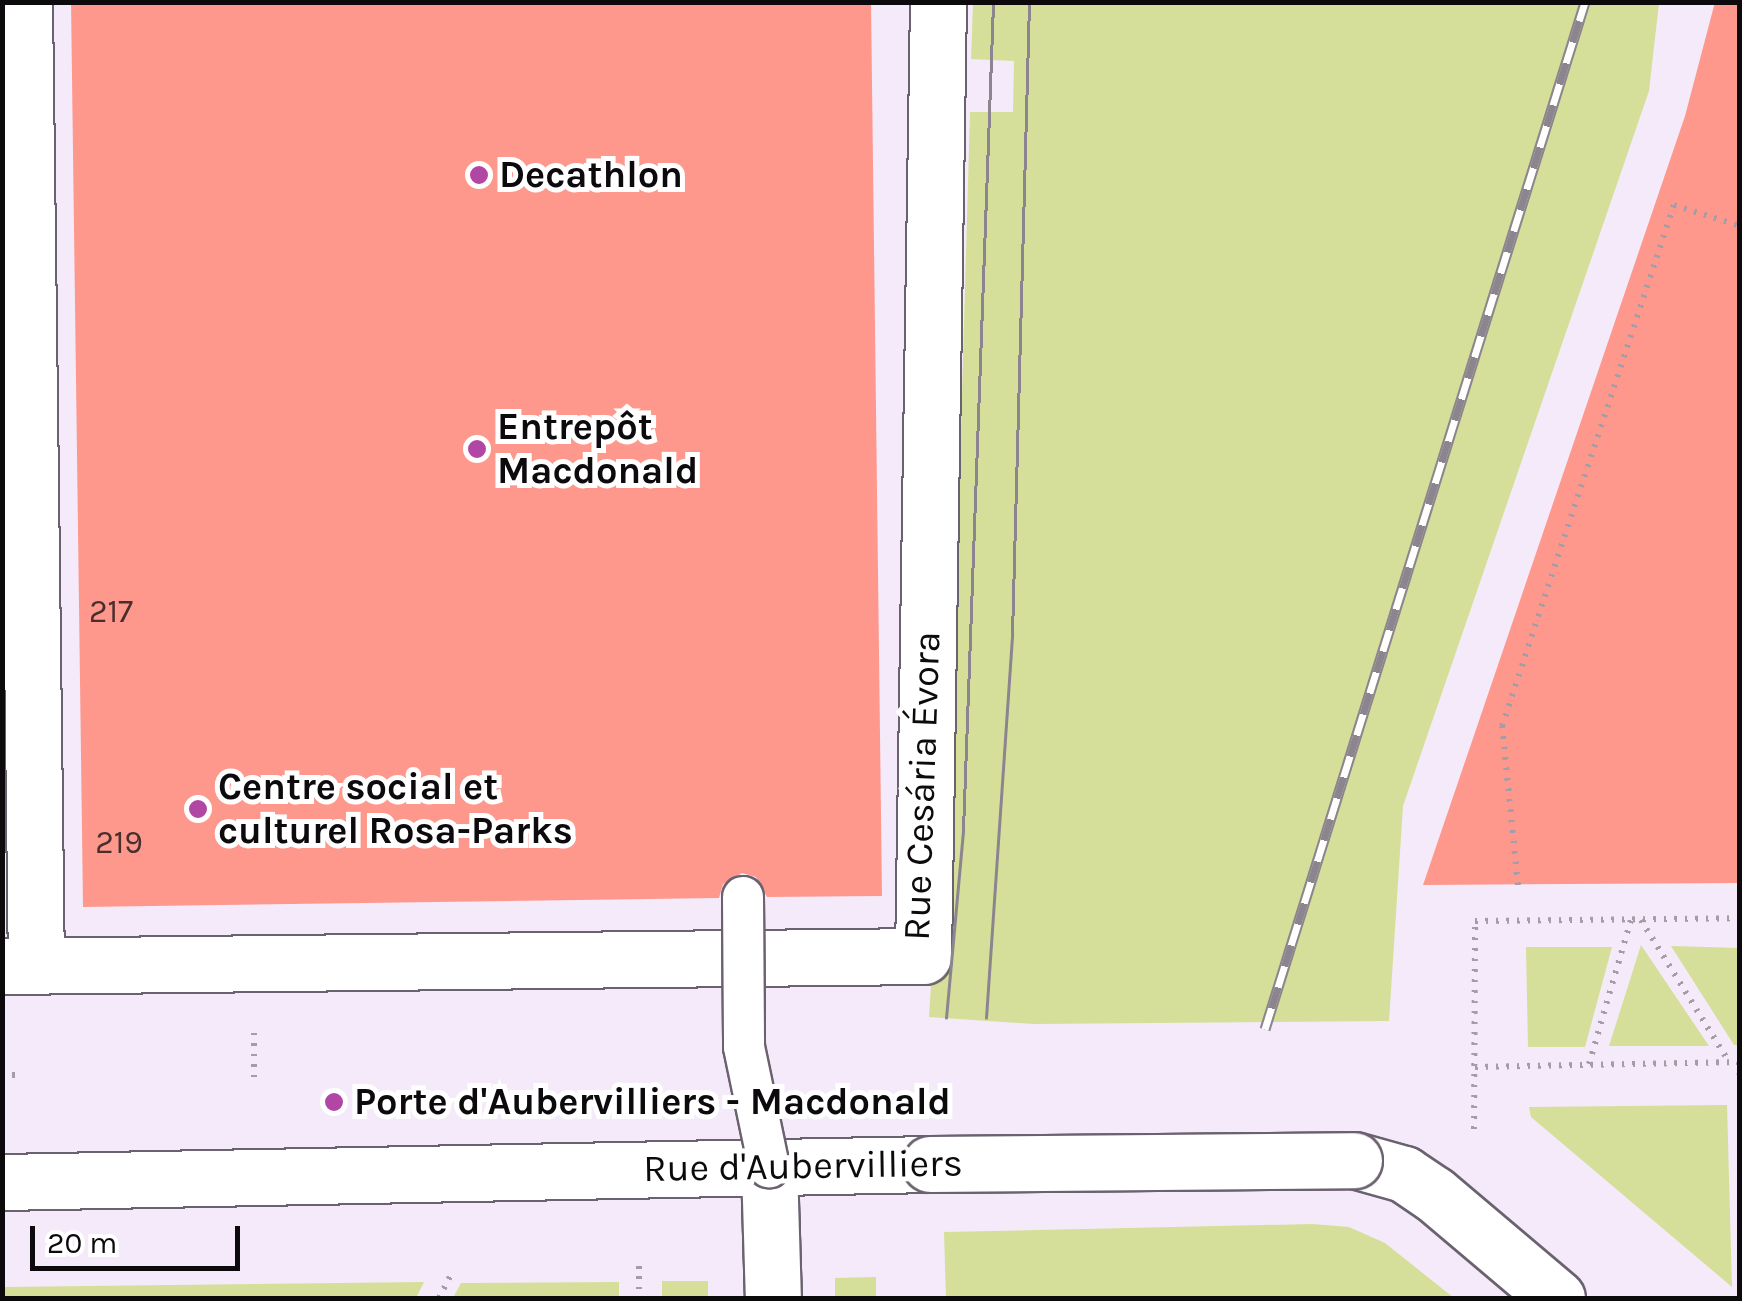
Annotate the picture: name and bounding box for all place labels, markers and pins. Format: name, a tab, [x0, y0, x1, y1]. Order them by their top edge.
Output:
place label: Decathlon	[499, 152, 683, 198]
marker: Decathlon	[468, 164, 490, 186]
place label: Entrepôt Macdonald	[497, 404, 698, 494]
marker: Entrepôt Macdonald	[466, 438, 488, 460]
place label: Centre social et culturel Rosa-Parks	[218, 764, 573, 854]
marker: Centre social et culturel Rosa-Parks	[187, 798, 209, 820]
place label: Porte d'Aubervilliers - Macdonald	[354, 1079, 951, 1125]
marker: Porte d'Aubervilliers - Macdonald	[323, 1091, 345, 1113]

